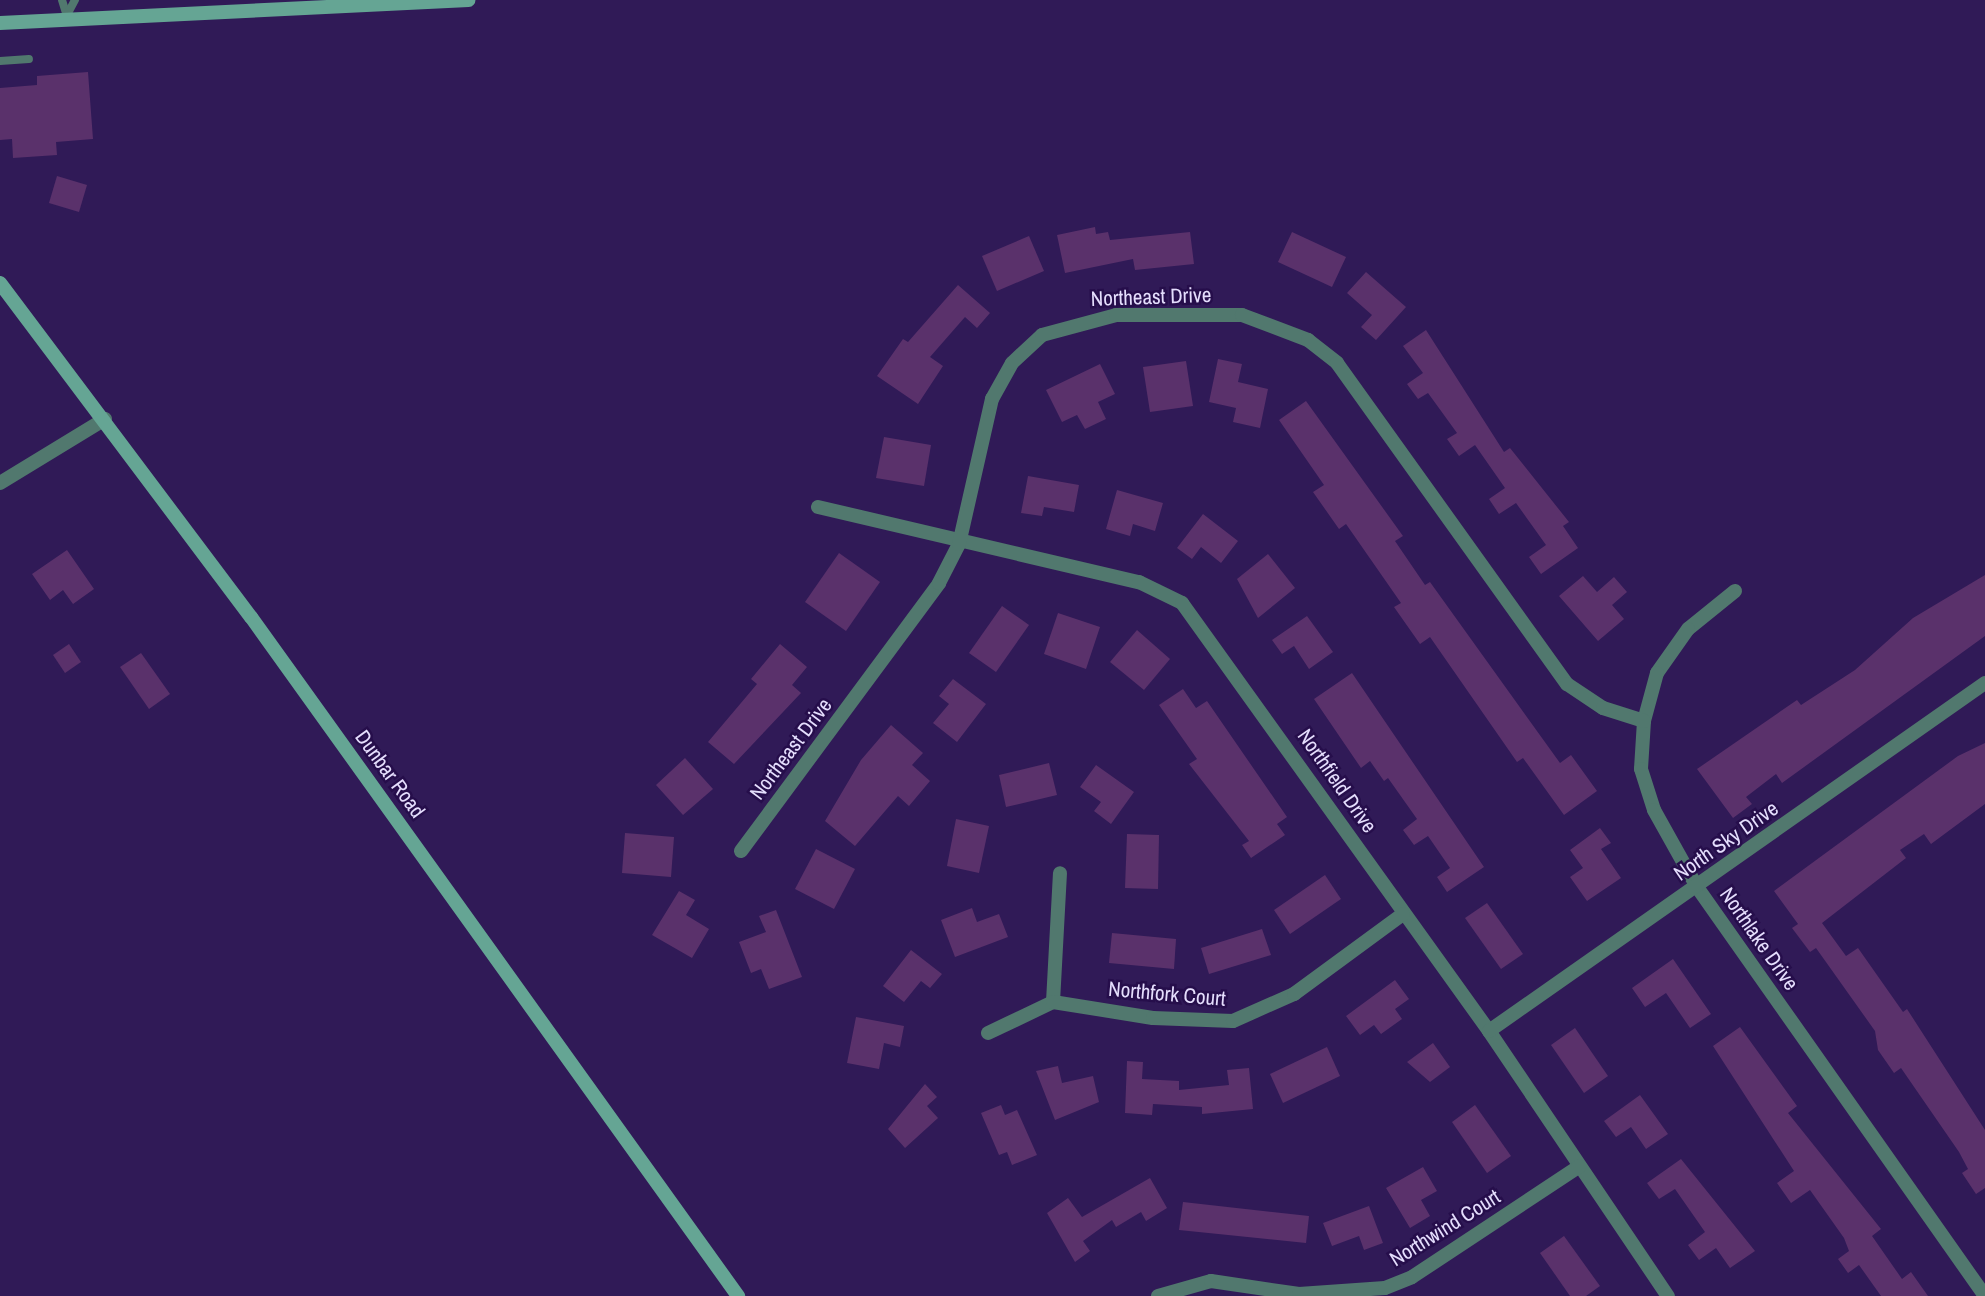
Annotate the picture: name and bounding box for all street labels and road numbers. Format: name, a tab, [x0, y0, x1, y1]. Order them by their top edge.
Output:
street label: Northeast Drive	[1090, 282, 1212, 312]
street label: Northeast Drive	[745, 693, 837, 805]
street label: Northfield Drive	[1292, 724, 1382, 838]
street label: Dunbar Road	[350, 725, 430, 823]
street label: North Sky Drive	[1669, 796, 1783, 886]
street label: Northlake Drive	[1714, 883, 1804, 995]
street label: Northfork Court	[1107, 976, 1227, 1012]
street label: Northwind Court	[1385, 1184, 1505, 1272]

